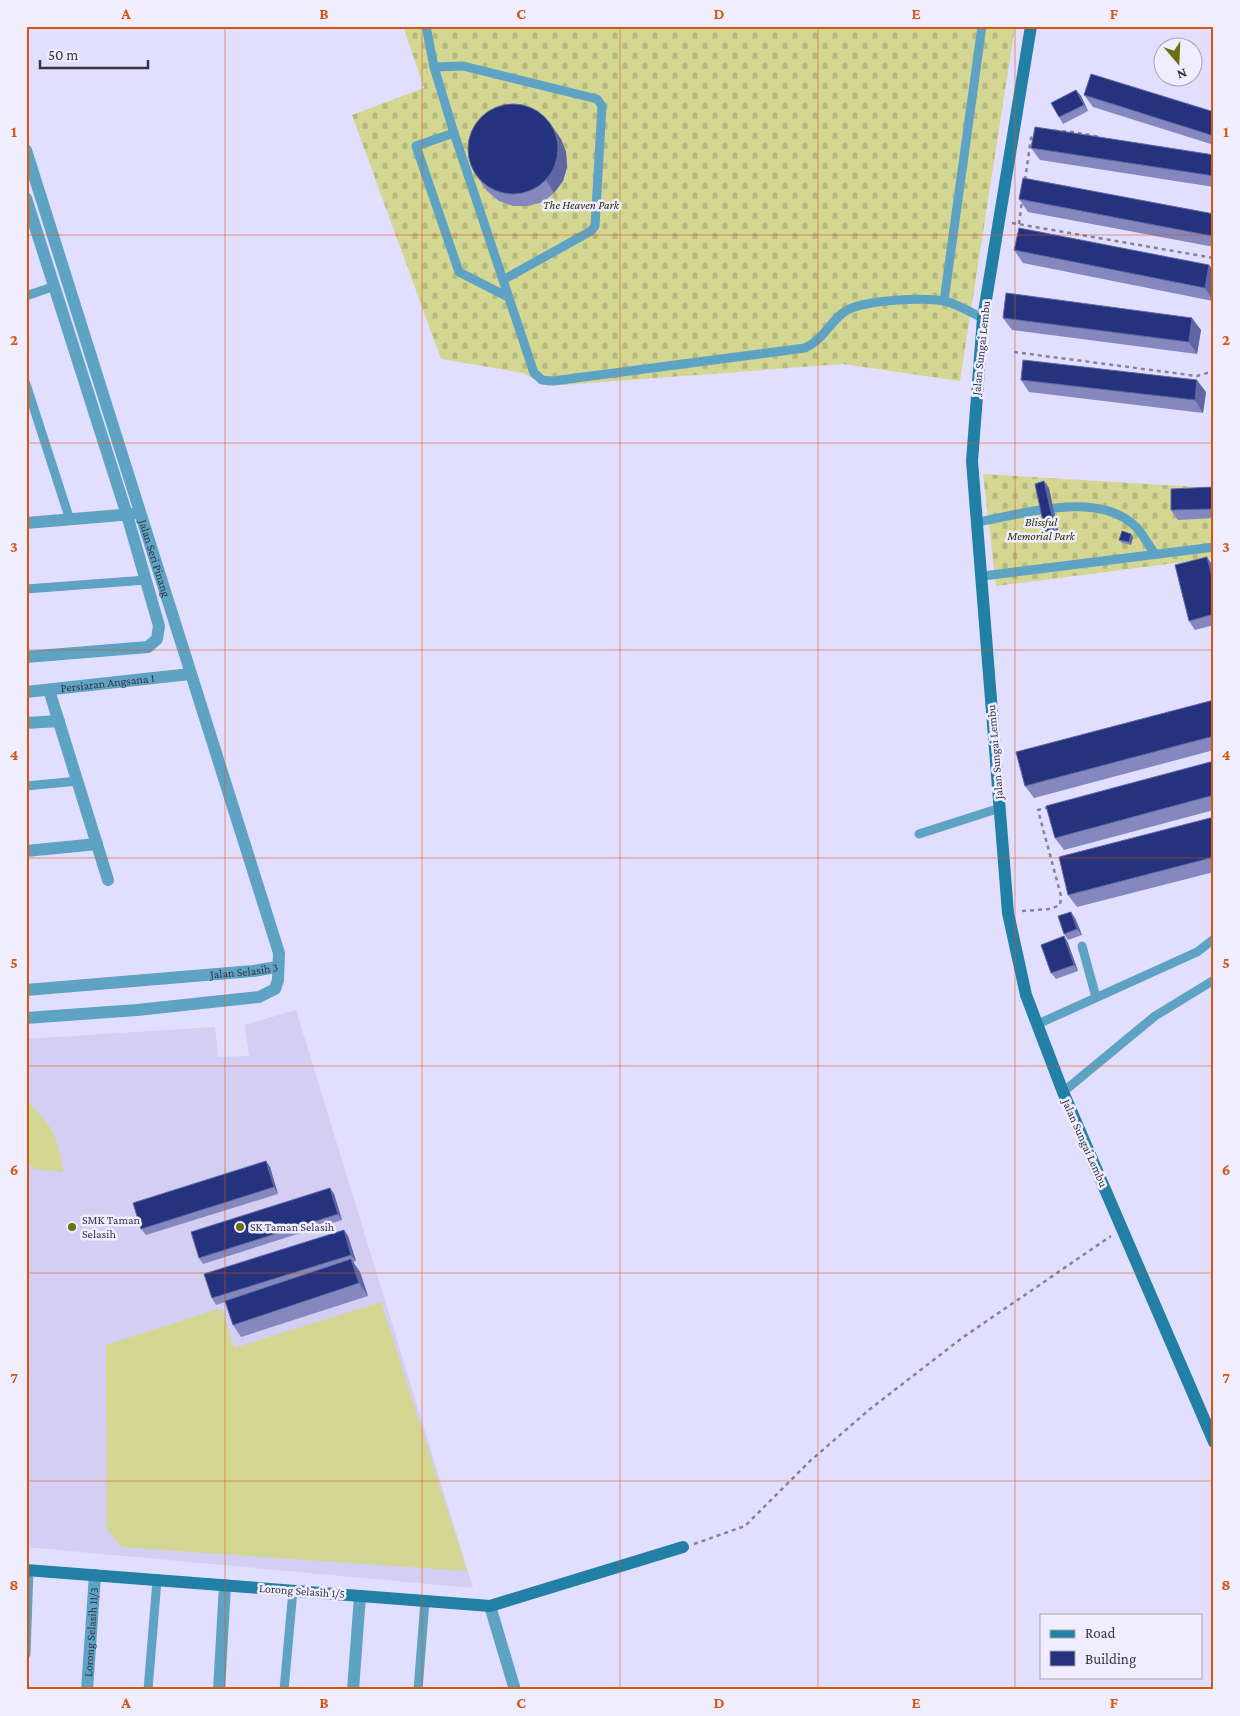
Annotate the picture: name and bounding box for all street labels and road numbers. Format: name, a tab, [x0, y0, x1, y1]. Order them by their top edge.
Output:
street label: Jalan Sungai Lembu	[969, 299, 993, 397]
street label: Jalan Seri Pinang	[136, 517, 173, 599]
street label: Persiaran Angsana 1	[60, 671, 155, 695]
street label: Jalan Sungai Lembu	[984, 703, 1006, 801]
street label: Jalan Selasih 3	[209, 960, 280, 982]
street label: Jalan Sungai Lembu	[1059, 1096, 1111, 1190]
street label: Lorong Selasih 1/5	[259, 1581, 345, 1601]
street label: Lorong Selasih 11/3	[81, 1586, 101, 1678]

